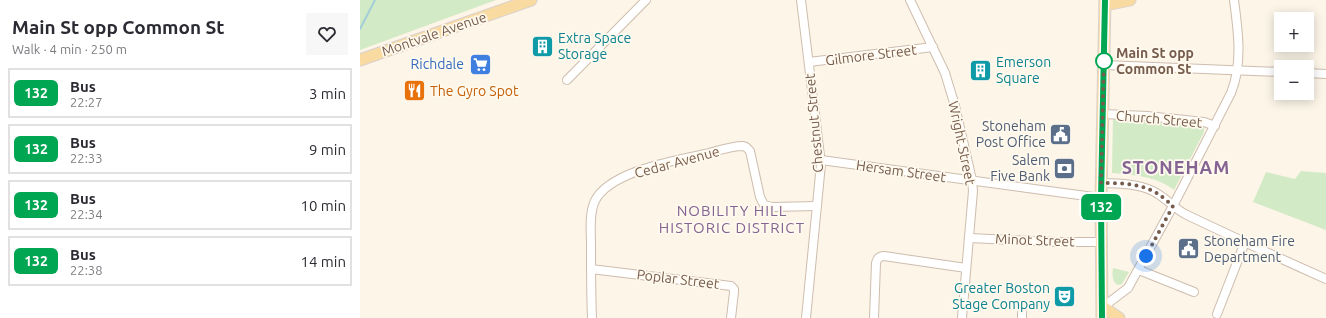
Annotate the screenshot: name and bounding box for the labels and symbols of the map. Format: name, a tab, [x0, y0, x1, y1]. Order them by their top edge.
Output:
street label: Montvale Avenue	[380, 9, 488, 59]
place label: Extra Space Storage	[558, 30, 631, 62]
building icon: Extra Space Storage	[530, 33, 556, 59]
street label: Gilmore Street	[824, 41, 918, 69]
place label: Main St opp Common St	[1116, 45, 1194, 77]
supermarket icon: Richdale	[467, 51, 493, 77]
marker: Main St opp Common St	[1095, 52, 1113, 70]
place label: Emerson Square	[996, 54, 1051, 86]
place label: Richdale	[411, 56, 464, 72]
building icon: Emerson Square	[967, 57, 993, 83]
street label: Chestnut Street	[802, 72, 826, 173]
restaurant icon: The Gyro Spot	[402, 78, 428, 104]
place label: The Gyro Spot	[430, 83, 519, 99]
street label: Wright Street	[945, 100, 979, 187]
street label: Church Street	[1115, 107, 1203, 131]
place label: Stoneham Post Office	[976, 118, 1046, 150]
public building icon: Stoneham Post Office	[1048, 121, 1074, 147]
street label: Cedar Avenue	[633, 143, 721, 181]
place label: Salem Five Bank	[990, 152, 1050, 184]
bank icon: Salem Five Bank	[1052, 155, 1078, 181]
street label: Hersam Street	[855, 157, 947, 185]
district label: STONEHAM	[1122, 157, 1230, 177]
line badge: 132	[1078, 194, 1124, 220]
district label: NOBILITY HILL HISTORIC DISTRICT	[659, 202, 805, 236]
street label: Minot Street	[995, 231, 1076, 249]
place label: Stoneham Fire Department	[1204, 233, 1295, 265]
public building icon: Stoneham Fire Department	[1175, 236, 1201, 262]
your location	[1136, 246, 1156, 266]
street label: Poplar Street	[636, 266, 721, 292]
place label: Greater Boston Stage Company	[952, 280, 1050, 312]
theatre icon: Greater Boston Stage Company	[1052, 283, 1078, 309]

